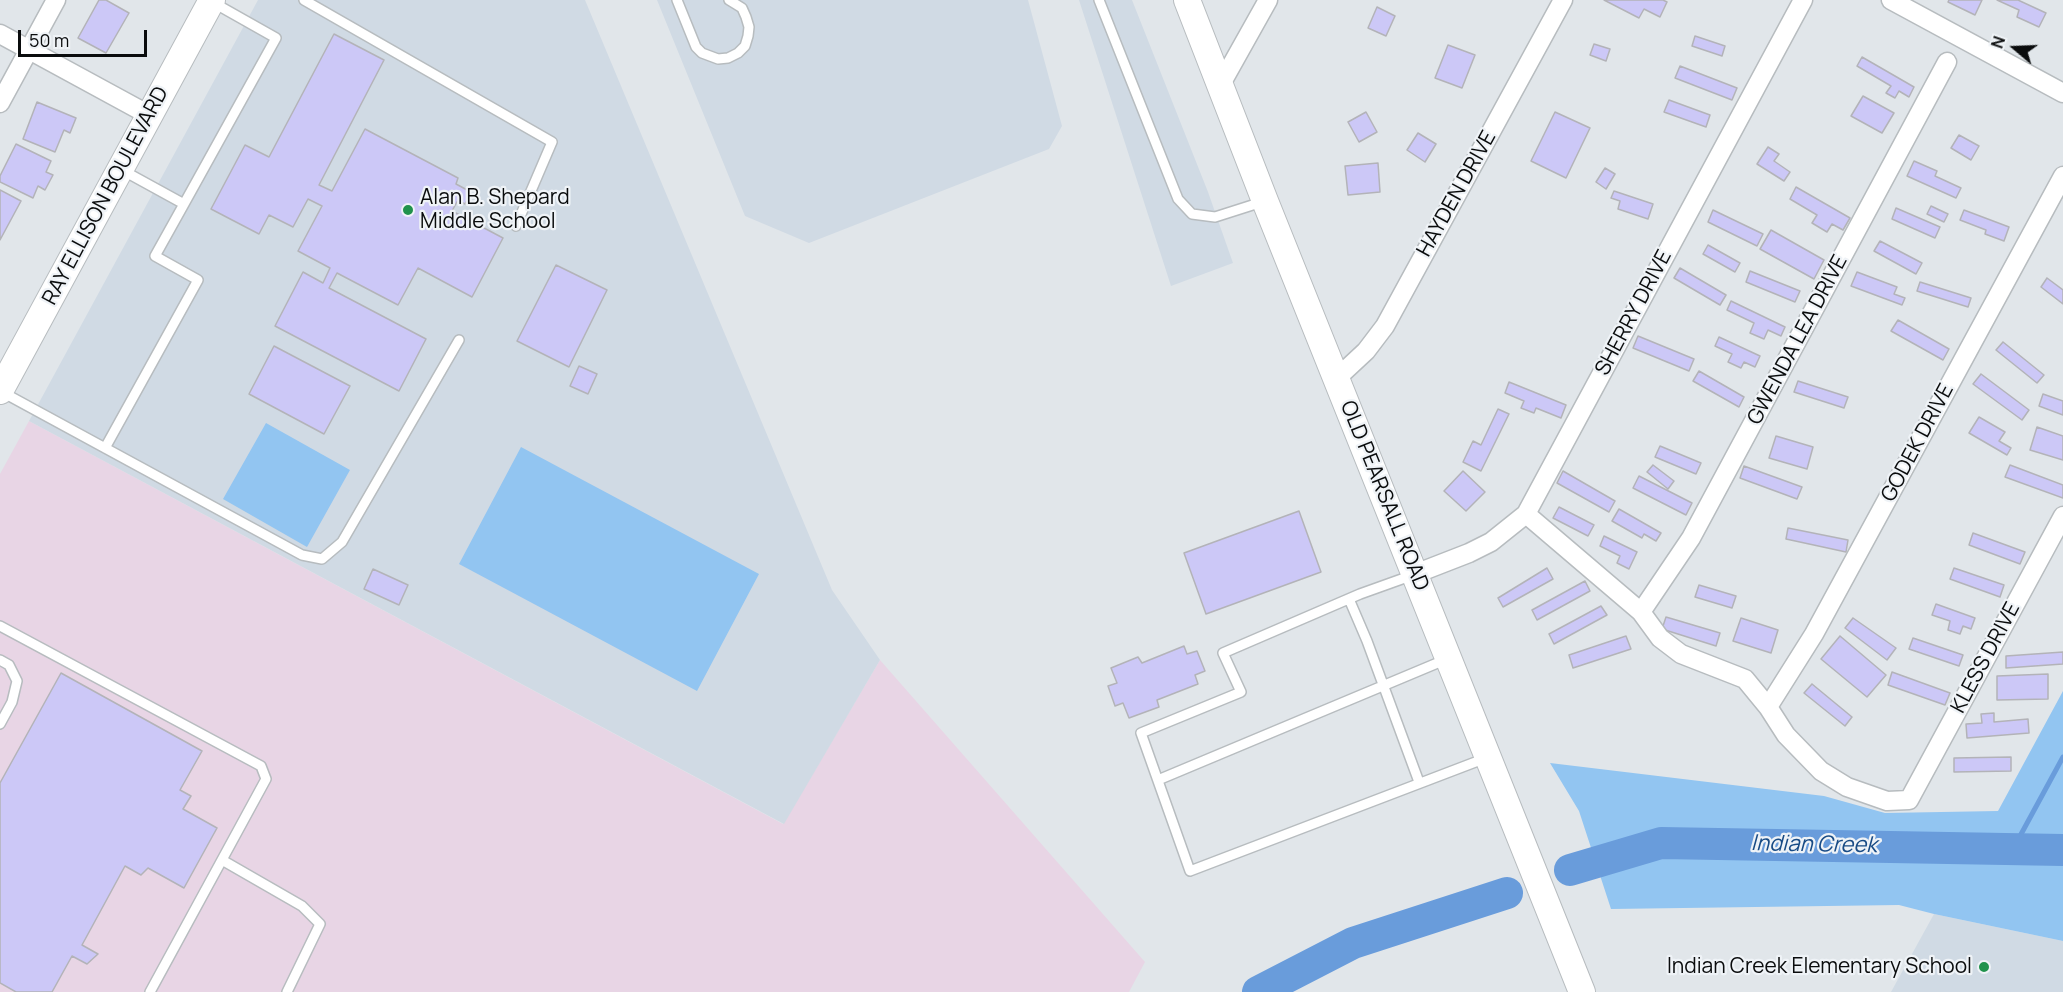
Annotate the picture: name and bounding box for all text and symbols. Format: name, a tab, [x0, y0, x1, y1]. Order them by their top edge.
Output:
scale bar	[21, 18, 150, 56]
north arrow	[1985, 18, 2045, 78]
text: 50 m	[29, 28, 69, 52]
text: N	[1986, 33, 2010, 51]
street label: RAY ELLISON BOULEVARD	[38, 83, 174, 309]
street label: HAYDEN DRIVE	[1412, 127, 1502, 261]
place label: Alan B. Shepard Middle School	[420, 185, 570, 235]
marker: Alan B. Shepard Middle School	[401, 203, 415, 217]
street label: SHERRY DRIVE	[1590, 246, 1678, 380]
street label: GWENDA LEA DRIVE	[1743, 251, 1853, 429]
street label: GODEK DRIVE	[1876, 380, 1960, 506]
street label: OLD PEARSALL ROAD	[1334, 397, 1434, 595]
street label: KLESS DRIVE	[1946, 598, 2026, 718]
water label: Indian Creek	[1751, 831, 1877, 859]
place label: Indian Creek Elementary School	[1667, 954, 1972, 980]
marker: Indian Creek Elementary School	[1977, 960, 1991, 974]

